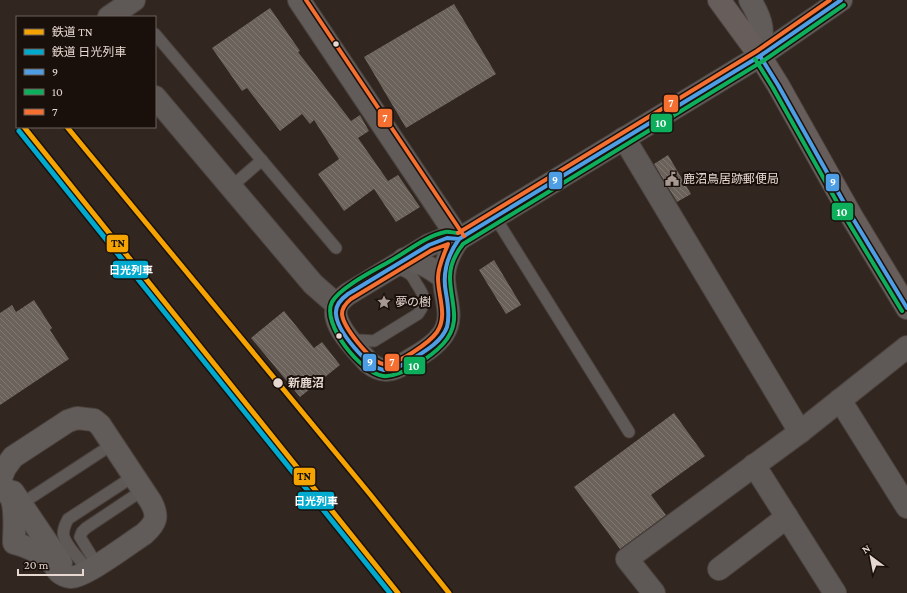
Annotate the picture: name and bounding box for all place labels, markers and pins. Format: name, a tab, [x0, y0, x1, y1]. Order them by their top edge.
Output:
unlabelled marker	[331, 39, 341, 49]
public building icon: 鹿沼鳥居跡郵便局	[664, 171, 680, 187]
place label: 鹿沼鳥居跡郵便局	[683, 172, 779, 186]
place icon: 夢の樹	[376, 294, 392, 310]
place label: 夢の樹	[395, 295, 431, 309]
unlabelled marker	[334, 331, 344, 341]
marker: 新鹿沼	[271, 376, 285, 390]
place label: 新鹿沼	[288, 376, 324, 390]

